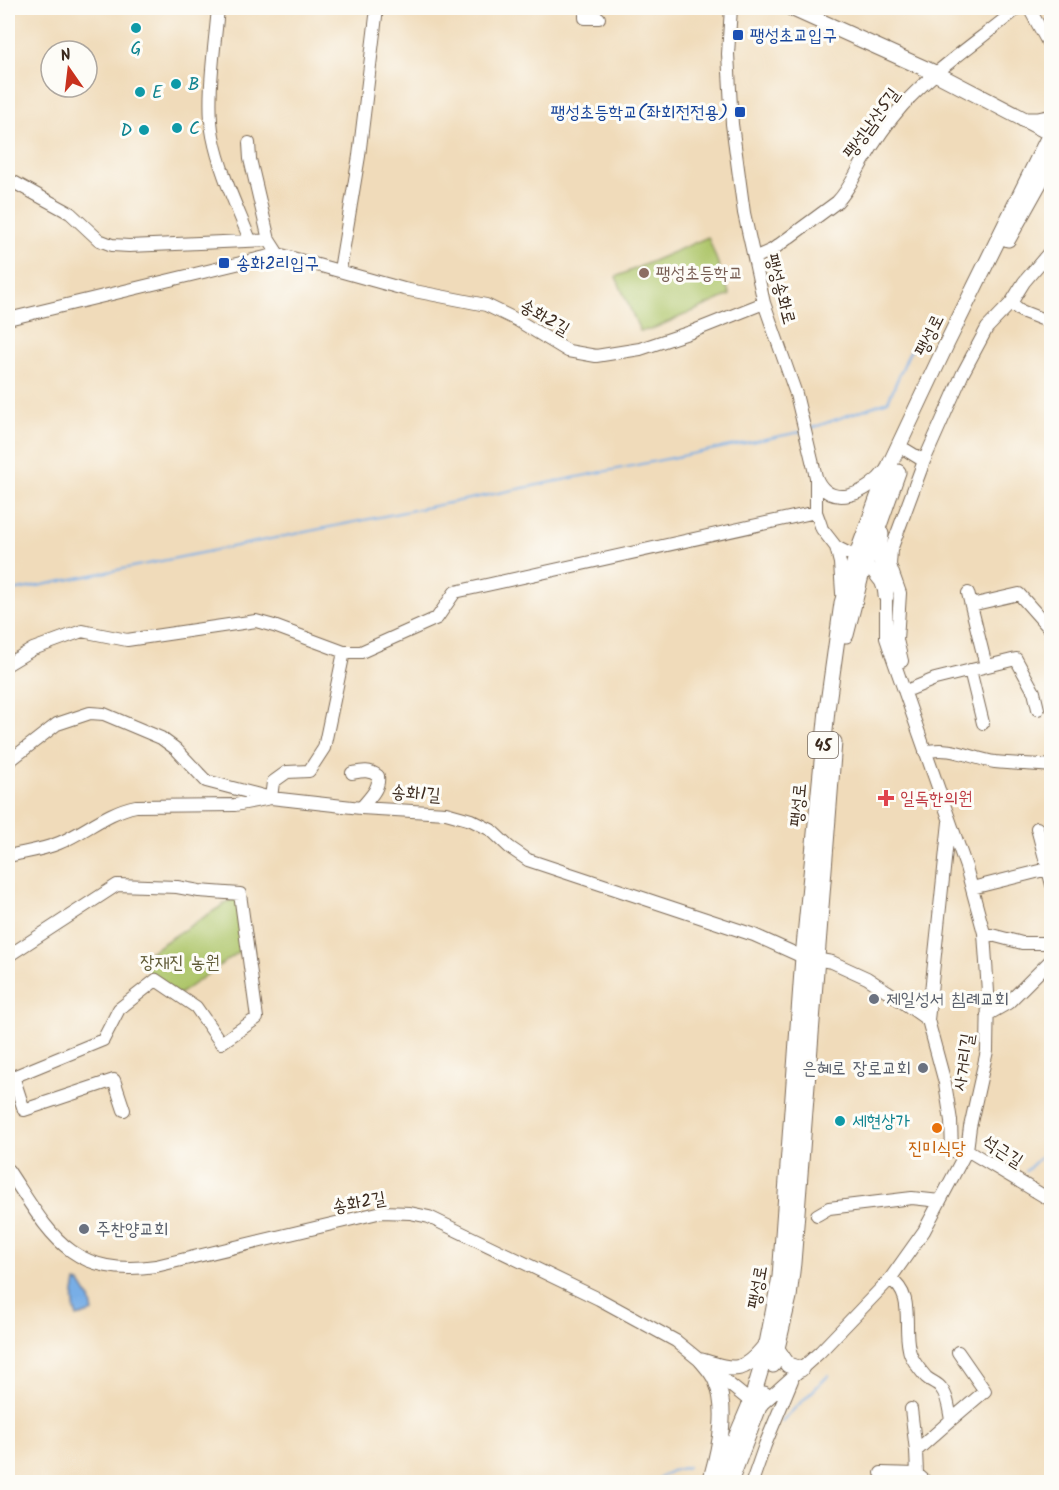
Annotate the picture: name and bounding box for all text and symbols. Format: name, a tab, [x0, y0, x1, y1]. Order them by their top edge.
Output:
marker: G	[129, 21, 143, 35]
place label: 팽성초교입구	[750, 22, 837, 51]
marker: 팽성초교입구	[731, 28, 745, 42]
place label: G	[131, 35, 142, 64]
north arrow	[39, 39, 99, 99]
text: N	[58, 43, 74, 69]
place label: B	[188, 71, 199, 100]
marker: B	[169, 77, 183, 91]
place label: E	[152, 79, 163, 108]
street label: 팽성남산5길	[836, 82, 908, 166]
marker: E	[133, 85, 147, 99]
place label: 팽성초등학교(좌회전전용)	[551, 99, 728, 128]
marker: 팽성초등학교(좌회전전용)	[733, 105, 747, 119]
place label: C	[189, 115, 200, 144]
place label: D	[120, 117, 132, 146]
marker: C	[170, 121, 184, 135]
marker: D	[137, 123, 151, 137]
place label: 송화2리입구	[236, 250, 319, 279]
street label: 팽성송화로	[756, 251, 803, 328]
marker: 송화2리입구	[217, 256, 231, 270]
place label: 팽성초등학교	[656, 260, 743, 289]
marker: 팽성초등학교	[637, 266, 651, 280]
street label: 송화2길	[514, 292, 575, 345]
street label: 팽성로	[908, 310, 953, 362]
road number: 45	[808, 732, 838, 758]
street label: 송화1길	[390, 778, 442, 811]
street label: 팽성로	[783, 782, 816, 828]
place label: 일독한의원	[900, 785, 972, 814]
marker: 일독한의원	[877, 789, 895, 807]
park label: 장재진 농원	[140, 949, 220, 978]
place label: 제일성서 침례교회	[886, 986, 1009, 1015]
marker: 제일성서 침례교회	[867, 992, 881, 1006]
street label: 사거리길	[946, 1031, 983, 1093]
place label: 은혜로 장로교회	[802, 1055, 911, 1084]
marker: 은혜로 장로교회	[916, 1061, 930, 1075]
place label: 세현상가	[852, 1108, 910, 1137]
marker: 세현상가	[833, 1114, 847, 1128]
marker: 진미식당	[930, 1121, 944, 1135]
street label: 석근길	[976, 1128, 1029, 1176]
place label: 진미식당	[908, 1135, 966, 1164]
street label: 송화2길	[330, 1184, 389, 1222]
place label: 주찬양교회	[96, 1216, 168, 1245]
marker: 주찬양교회	[77, 1222, 91, 1236]
street label: 팽성로	[740, 1263, 777, 1311]

